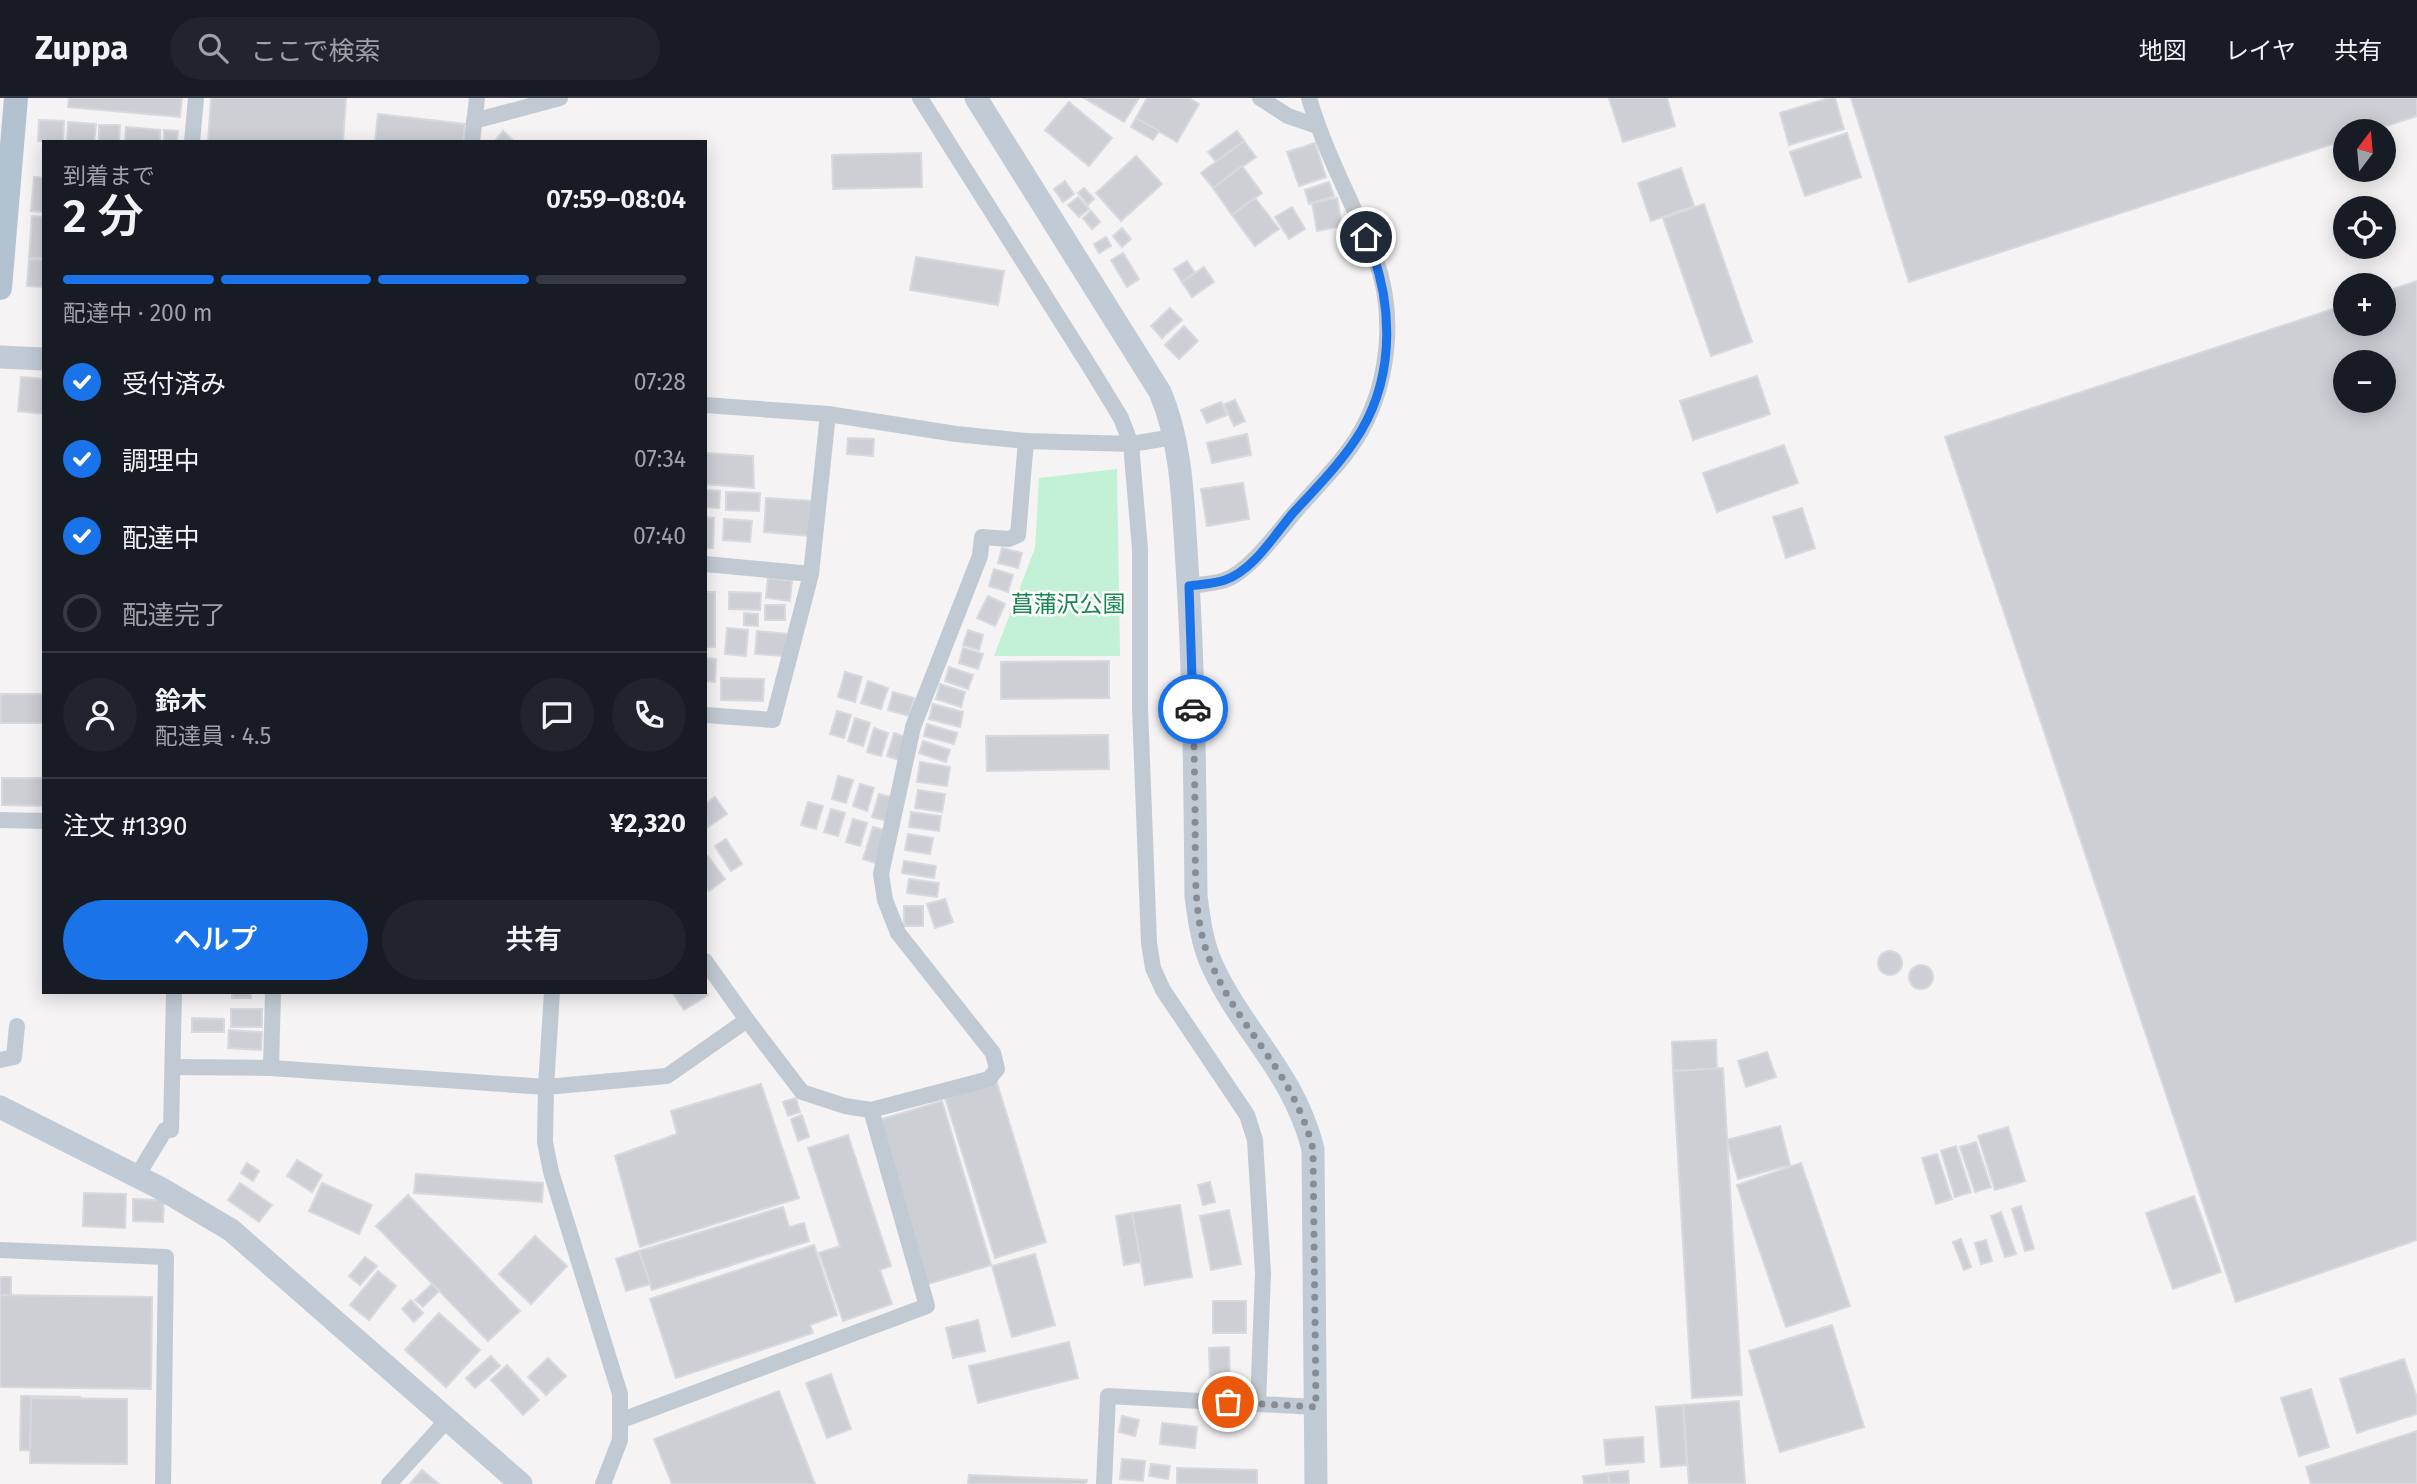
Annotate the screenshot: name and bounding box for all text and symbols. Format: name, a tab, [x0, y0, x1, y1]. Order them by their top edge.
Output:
search box	[170, 17, 660, 80]
text: Zuppa	[35, 28, 128, 68]
icon: search	[194, 29, 232, 67]
text: ここで検索	[250, 36, 380, 67]
text: 地図	[2139, 37, 2187, 65]
text: レイヤ	[2225, 37, 2296, 65]
text: 共有	[2334, 37, 2382, 65]
north arrow	[2333, 119, 2396, 182]
map controls	[2333, 119, 2396, 413]
text: 到着まで	[63, 162, 155, 190]
text: 07:59–08:04	[546, 184, 686, 215]
text: 2 分	[63, 189, 144, 244]
button: locate	[2333, 196, 2396, 259]
pin	[1336, 207, 1396, 267]
icon: home	[1347, 218, 1385, 256]
button: +	[2333, 273, 2396, 336]
text: 配達中 · 200 m	[63, 299, 213, 327]
button: −	[2333, 350, 2396, 413]
icon: check	[63, 363, 101, 401]
text: 07:28	[634, 368, 686, 396]
text: 受付済み	[122, 369, 226, 400]
icon: check	[63, 440, 101, 478]
text: 07:34	[634, 445, 686, 473]
text: 調理中	[122, 446, 200, 477]
icon: check	[63, 517, 101, 555]
text: 07:40	[633, 522, 686, 550]
text: 配達中	[122, 523, 200, 554]
park label: 菖蒲沢公園	[1011, 590, 1126, 618]
text: 配達完了	[122, 600, 226, 631]
courier	[1158, 674, 1228, 744]
button: person	[63, 678, 137, 752]
button: chat	[520, 678, 594, 752]
button: phone	[612, 678, 686, 752]
text: 鈴木	[155, 686, 207, 717]
icon: car	[1174, 690, 1212, 728]
text: 配達員 · 4.5	[155, 722, 271, 750]
text: ¥2,320	[610, 808, 686, 839]
text: 注文 #1390	[63, 811, 187, 842]
button: ヘルプ	[63, 900, 368, 980]
button: 共有	[382, 900, 686, 980]
pin	[1198, 1372, 1258, 1432]
icon: bag	[1209, 1383, 1247, 1421]

